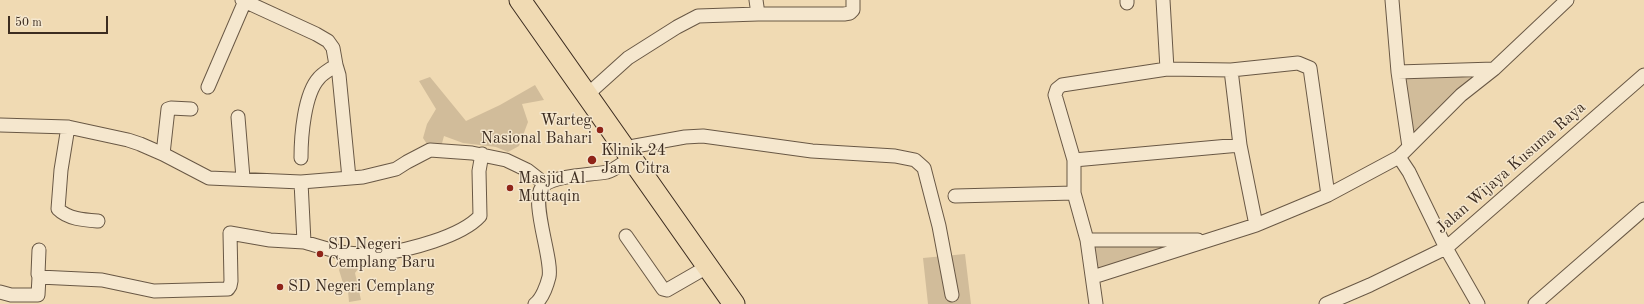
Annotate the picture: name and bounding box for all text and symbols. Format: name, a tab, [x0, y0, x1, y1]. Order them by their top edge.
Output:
scale bar	[10, 8, 110, 34]
text: 50 m	[15, 17, 42, 29]
street label: Jalan Wijaya Kusuma Raya	[1432, 98, 1590, 238]
place label: Warteg Nasional Bahari	[481, 111, 592, 149]
marker: Warteg Nasional Bahari	[595, 125, 605, 135]
place label: Klinik 24 Jam Citra	[601, 141, 670, 179]
marker: Klinik 24 Jam Citra	[586, 154, 598, 166]
place label: Masjid Al Muttaqin	[518, 169, 585, 207]
marker: Masjid Al Muttaqin	[505, 183, 515, 193]
place label: SD Negeri Cemplang Baru	[328, 235, 435, 273]
marker: SD Negeri Cemplang Baru	[315, 249, 325, 259]
place label: SD Negeri Cemplang	[288, 277, 434, 297]
marker: SD Negeri Cemplang	[275, 282, 285, 292]

